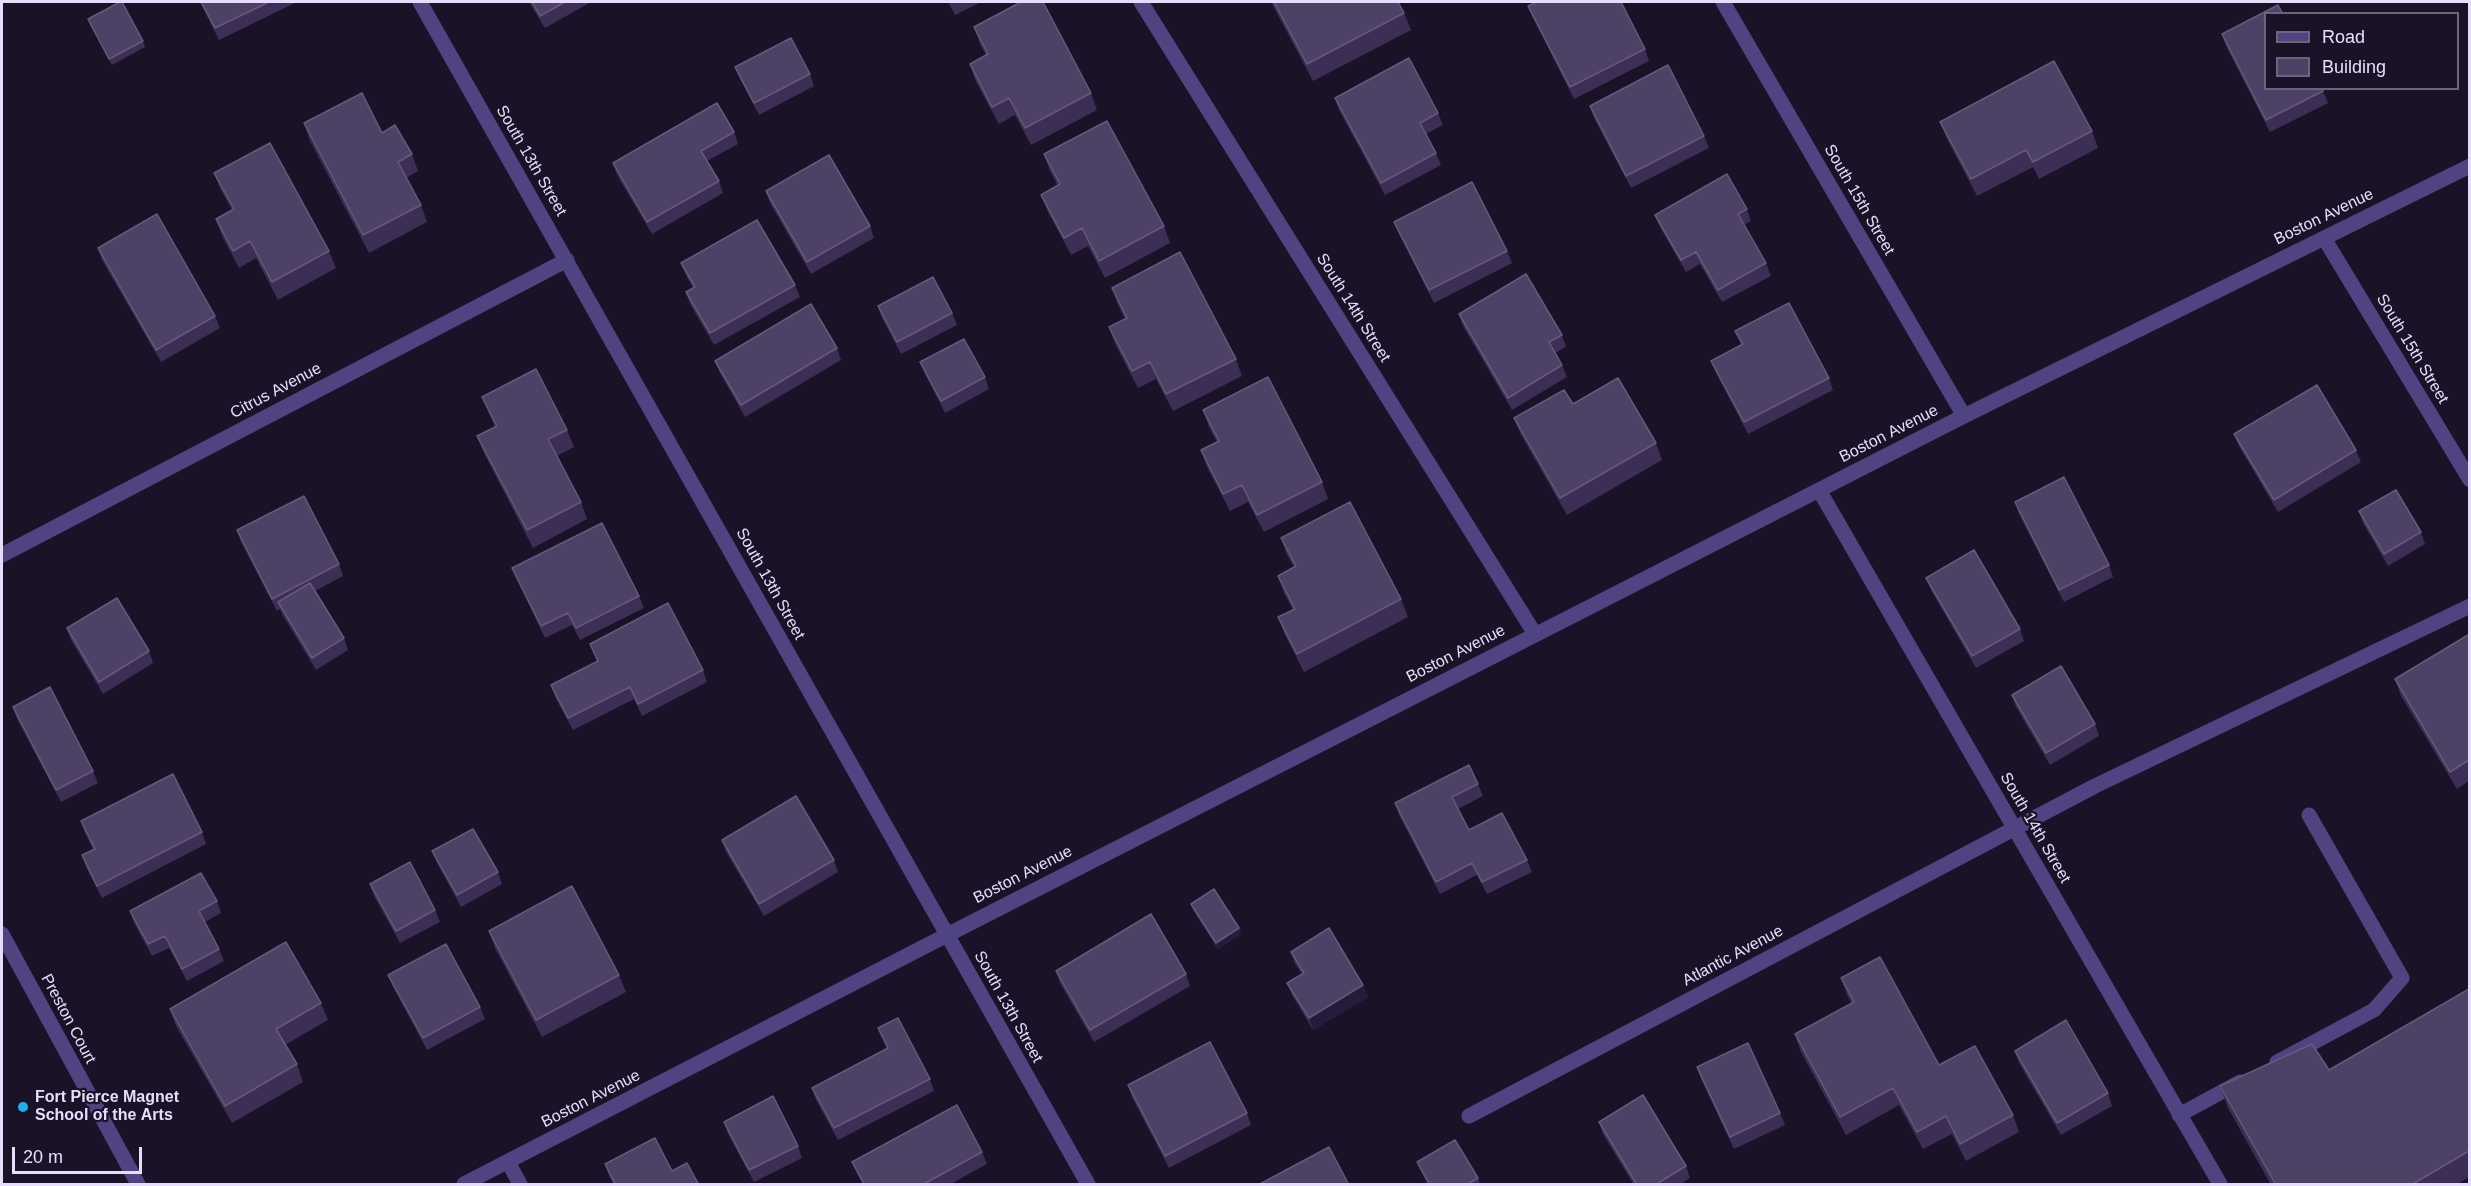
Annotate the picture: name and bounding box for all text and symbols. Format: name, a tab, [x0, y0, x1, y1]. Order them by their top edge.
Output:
legend	[2264, 12, 2459, 90]
text: Road	[2322, 27, 2365, 47]
text: Building	[2322, 57, 2386, 77]
street label: South 13th Street	[492, 102, 570, 220]
street label: South 15th Street	[1820, 141, 1898, 259]
street label: Boston Avenue	[2271, 185, 2377, 249]
street label: South 14th Street	[1312, 250, 1394, 366]
street label: South 15th Street	[2372, 291, 2452, 407]
street label: Citrus Avenue	[227, 359, 325, 423]
street label: Boston Avenue	[1836, 401, 1942, 467]
street label: South 13th Street	[731, 525, 809, 643]
street label: Boston Avenue	[1403, 621, 1509, 687]
street label: South 14th Street	[1996, 769, 2074, 887]
street label: Boston Avenue	[970, 842, 1076, 908]
street label: Atlantic Avenue	[1680, 921, 1786, 991]
street label: South 13th Street	[969, 948, 1047, 1066]
street label: Preston Court	[36, 971, 100, 1067]
street label: Boston Avenue	[538, 1066, 644, 1132]
place label: Fort Pierce Magnet School of the Arts	[35, 1088, 179, 1126]
marker: Fort Pierce Magnet School of the Arts	[16, 1100, 30, 1114]
scale bar	[15, 1135, 146, 1173]
text: 20 m	[23, 1147, 63, 1167]

